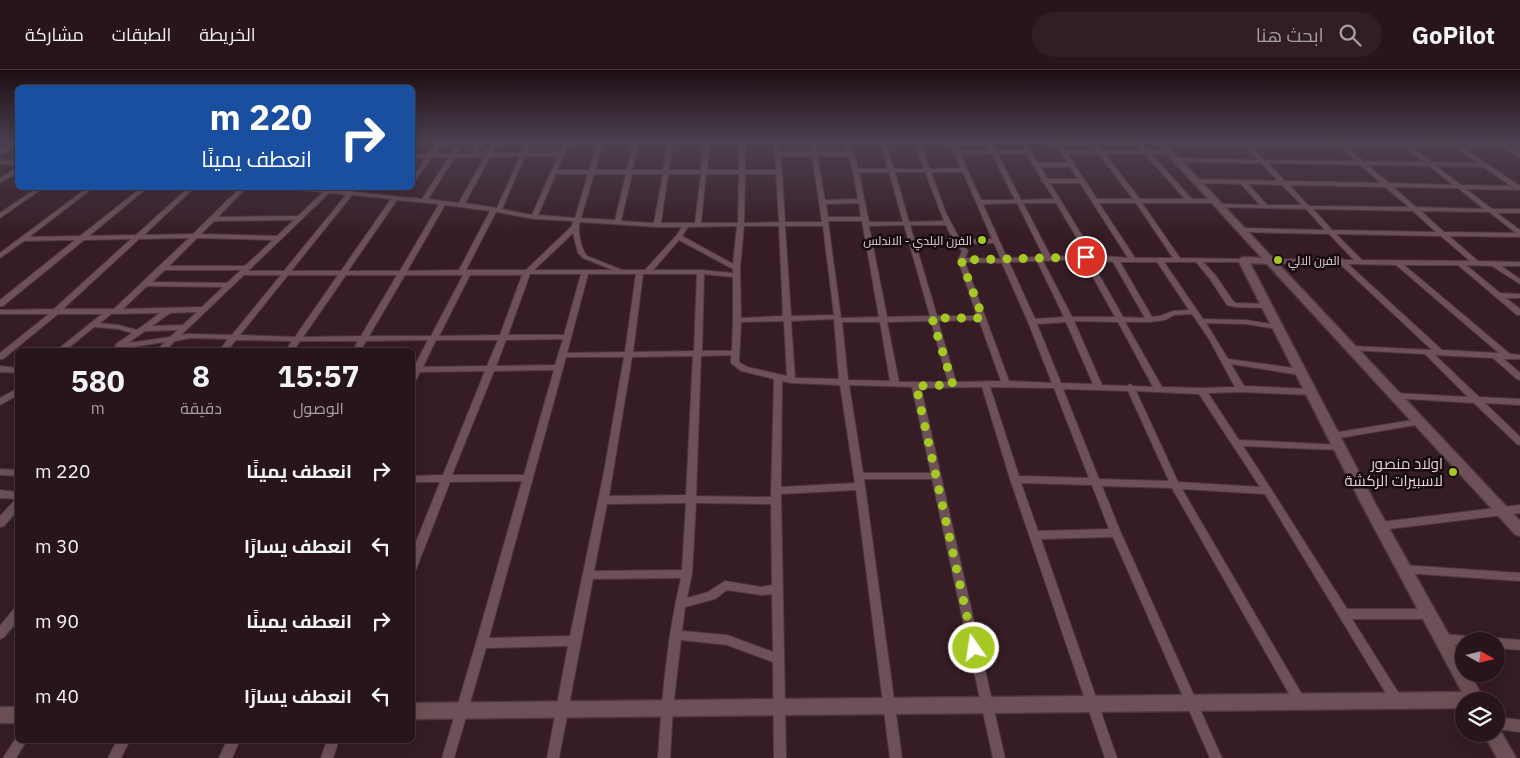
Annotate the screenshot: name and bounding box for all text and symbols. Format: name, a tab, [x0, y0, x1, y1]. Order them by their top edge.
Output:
search box	[1032, 12, 1382, 57]
text: GoPilot	[1412, 19, 1495, 51]
icon: search	[1336, 21, 1364, 49]
text: مشاركة	[25, 23, 84, 46]
text: الطبقات	[112, 23, 171, 46]
text: الخريطة	[199, 23, 256, 46]
text: ابحث هنا	[1256, 23, 1324, 47]
text: 220 m	[209, 94, 312, 140]
icon: right	[330, 105, 395, 170]
text: انعطف يمينًا	[201, 144, 312, 173]
place label: الفرن البلدي - الاندلس	[863, 233, 972, 251]
marker: الفرن البلدي - الاندلس	[976, 234, 988, 246]
pin	[1065, 236, 1107, 278]
icon: arrive	[1072, 243, 1100, 271]
place label: الفرن الالي	[1288, 253, 1340, 271]
marker: الفرن الالي	[1272, 254, 1284, 266]
text: 8	[192, 356, 210, 395]
text: 15:57	[277, 356, 359, 395]
text: 580	[71, 361, 125, 400]
text: m	[91, 398, 105, 418]
text: دقيقة	[180, 398, 222, 418]
text: الوصول	[293, 398, 344, 418]
place label: اولاد منصور لاسبيرات الركشة	[1345, 454, 1443, 490]
icon: right	[367, 457, 395, 485]
text: 220 m	[35, 459, 90, 483]
text: انعطف يمينًا	[246, 459, 352, 483]
marker: اولاد منصور لاسبيرات الركشة	[1447, 466, 1459, 478]
icon: left	[367, 532, 395, 560]
text: 30 m	[35, 534, 79, 558]
text: انعطف يسارًا	[244, 534, 352, 558]
icon: right	[367, 607, 395, 635]
text: 90 m	[35, 609, 79, 633]
text: انعطف يمينًا	[246, 609, 352, 633]
position arrow	[947, 621, 999, 673]
north arrow	[1455, 632, 1505, 682]
map controls	[1455, 632, 1505, 742]
icon: left	[367, 682, 395, 710]
text: 40 m	[35, 684, 79, 708]
text: انعطف يسارًا	[244, 684, 352, 708]
button: layers	[1455, 692, 1505, 742]

